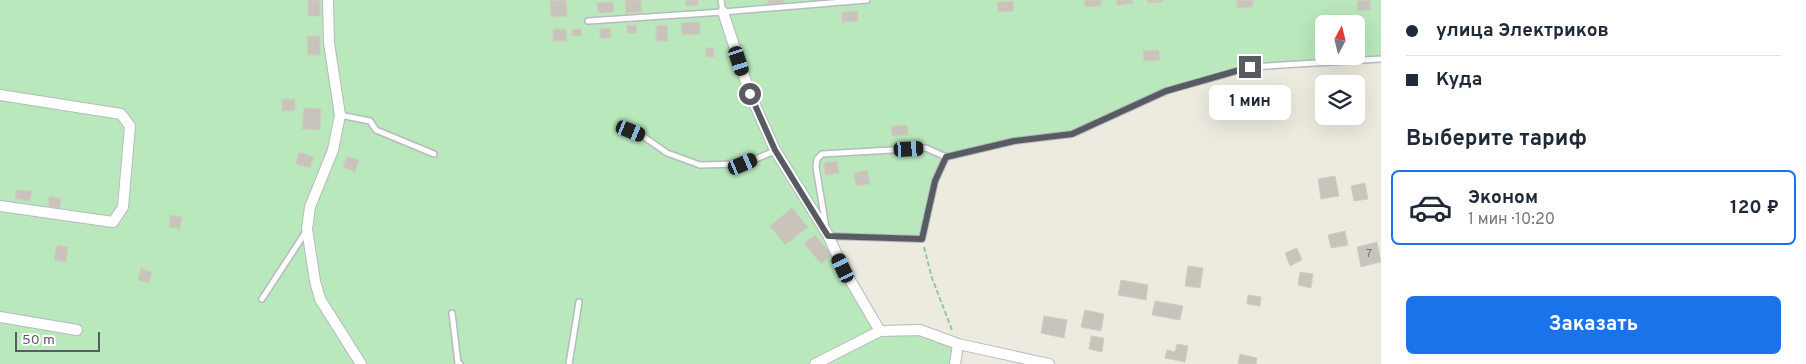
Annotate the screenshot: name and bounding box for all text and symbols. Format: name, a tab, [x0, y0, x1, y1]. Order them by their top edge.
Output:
north arrow	[1315, 15, 1365, 65]
map controls	[1315, 15, 1365, 125]
text: улица Электриков	[1436, 19, 1609, 43]
car	[727, 44, 750, 78]
route end	[1239, 56, 1261, 78]
text: Куда	[1436, 68, 1482, 92]
button: layers	[1315, 75, 1365, 125]
route start	[739, 83, 761, 105]
callout: 1 мин	[1209, 84, 1291, 120]
text: 1 мин	[1229, 92, 1271, 112]
car	[614, 118, 647, 144]
text: Выберите тариф	[1406, 126, 1587, 153]
car	[893, 141, 924, 157]
car	[726, 151, 759, 177]
icon: car	[1408, 185, 1453, 230]
text: Эконом	[1468, 186, 1538, 210]
text: 120 ₽	[1730, 196, 1779, 220]
text: 1 мин · 10:20	[1468, 210, 1555, 230]
house number: 7	[1366, 246, 1372, 262]
car	[829, 251, 856, 285]
button: Заказать	[1406, 296, 1781, 354]
scale bar	[15, 329, 100, 352]
text: 50 m	[22, 332, 55, 349]

